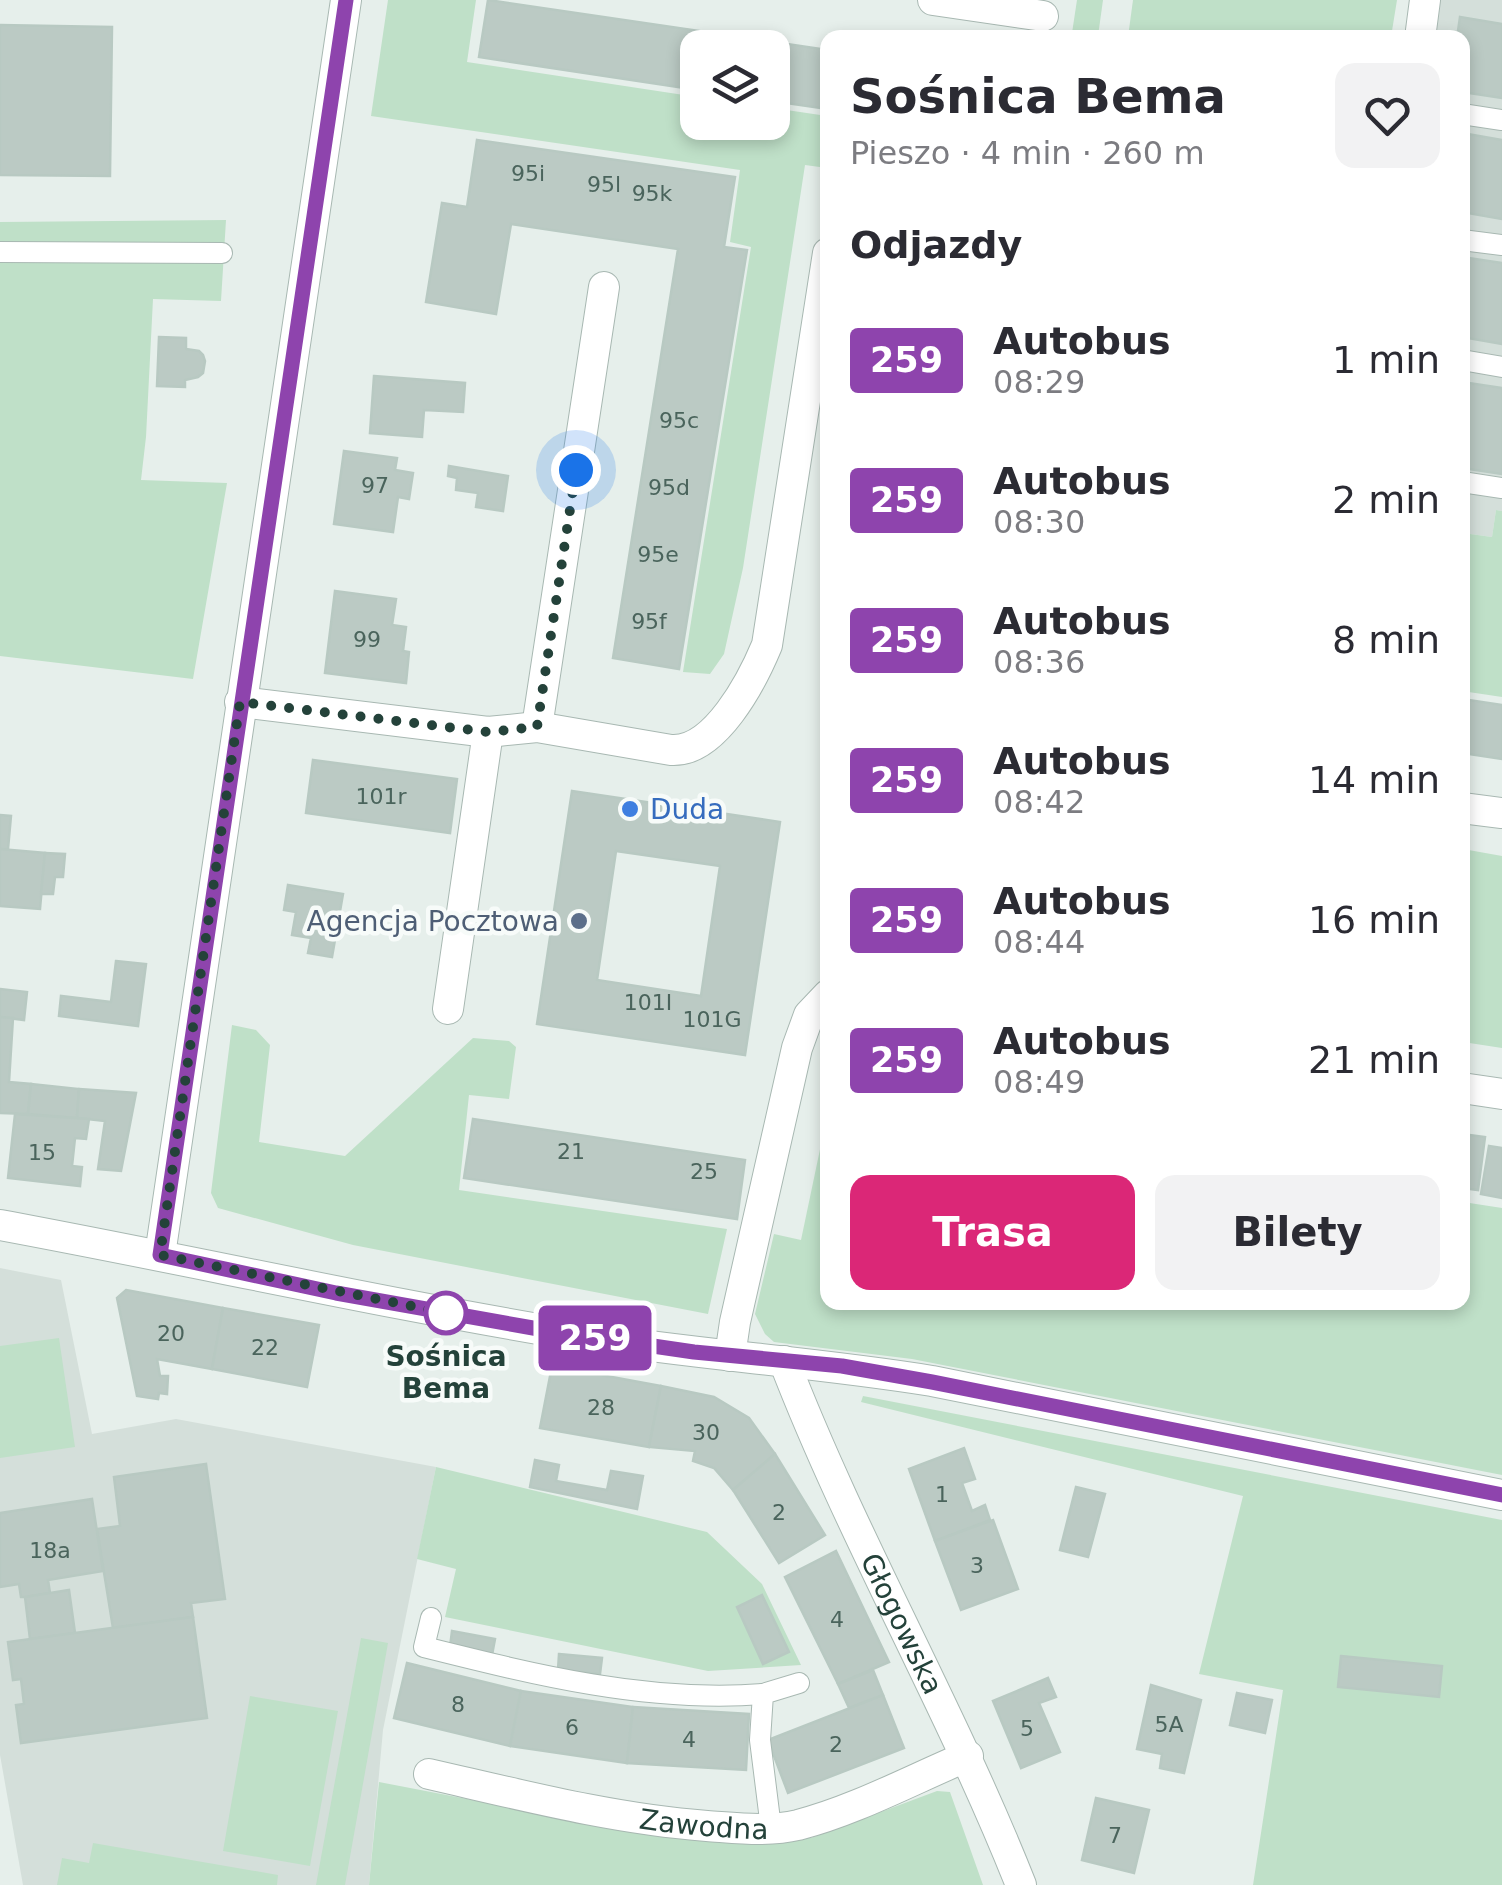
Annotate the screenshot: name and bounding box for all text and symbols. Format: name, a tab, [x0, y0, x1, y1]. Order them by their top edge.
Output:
map controls	[680, 30, 790, 140]
button: layers	[680, 30, 790, 140]
button: heart	[1335, 63, 1440, 168]
text: Sośnica Bema	[850, 68, 1226, 124]
text: Pieszo · 4 min · 260 m	[850, 134, 1205, 172]
house number: 95i	[511, 161, 545, 186]
house number: 95l	[587, 172, 621, 197]
house number: 95k	[632, 181, 673, 206]
text: Odjazdy	[850, 223, 1022, 267]
text: Autobus	[993, 319, 1171, 363]
text: 1 min	[1332, 338, 1440, 382]
text: 259	[870, 340, 943, 380]
text: 08:29	[993, 363, 1085, 401]
house number: 95c	[659, 408, 699, 433]
your location	[551, 445, 601, 495]
text: Autobus	[993, 459, 1171, 503]
house number: 97	[361, 473, 389, 498]
house number: 95d	[648, 475, 690, 500]
text: 2 min	[1332, 478, 1440, 522]
text: 259	[870, 480, 943, 520]
text: 08:30	[993, 503, 1085, 541]
house number: 95e	[637, 542, 679, 567]
text: Autobus	[993, 599, 1171, 643]
house number: 95f	[631, 609, 668, 634]
text: 8 min	[1332, 618, 1440, 662]
text: 259	[870, 620, 943, 660]
house number: 99	[353, 627, 381, 652]
text: 08:36	[993, 643, 1085, 681]
text: Autobus	[993, 739, 1171, 783]
text: 14 min	[1308, 758, 1440, 802]
text: 259	[870, 760, 943, 800]
text: 08:42	[993, 783, 1085, 821]
house number: 101r	[355, 784, 407, 809]
place label: Duda	[650, 793, 724, 826]
marker: Duda	[619, 798, 641, 820]
text: Autobus	[993, 879, 1171, 923]
text: 16 min	[1308, 898, 1440, 942]
text: 259	[870, 900, 943, 940]
place label: Agencja Pocztowa	[307, 905, 559, 938]
marker: Agencja Pocztowa	[568, 910, 590, 932]
text: 08:44	[993, 923, 1085, 961]
house number: 101I	[624, 990, 672, 1015]
house number: 101G	[682, 1007, 742, 1032]
text: Autobus	[993, 1019, 1171, 1063]
text: 21 min	[1308, 1038, 1440, 1082]
text: 259	[870, 1040, 943, 1080]
text: 08:49	[993, 1063, 1085, 1101]
house number: 21	[557, 1139, 585, 1164]
house number: 15	[28, 1140, 56, 1165]
house number: 25	[690, 1159, 718, 1184]
button: Trasa	[850, 1175, 1135, 1290]
button: Bilety	[1155, 1175, 1440, 1290]
marker: Sośnica Bema	[425, 1292, 467, 1334]
line badge: 259	[538, 1306, 652, 1370]
text: 259	[558, 1318, 632, 1358]
house number: 20	[157, 1321, 185, 1346]
house number: 22	[251, 1335, 279, 1360]
place label: Sośnica Bema	[385, 1340, 507, 1405]
house number: 28	[587, 1395, 615, 1420]
house number: 30	[692, 1420, 720, 1445]
house number: 1	[935, 1482, 949, 1507]
house number: 2	[772, 1500, 786, 1525]
house number: 18a	[29, 1538, 71, 1563]
street label: Głogowska	[854, 1548, 950, 1699]
house number: 3	[970, 1553, 984, 1578]
house number: 4	[830, 1607, 844, 1632]
house number: 8	[451, 1692, 465, 1717]
house number: 5A	[1154, 1712, 1184, 1737]
house number: 6	[565, 1715, 579, 1740]
house number: 5	[1020, 1716, 1034, 1741]
house number: 4	[682, 1727, 696, 1752]
house number: 2	[829, 1732, 843, 1757]
street label: Zawodna	[637, 1802, 768, 1845]
house number: 7	[1108, 1823, 1122, 1848]

